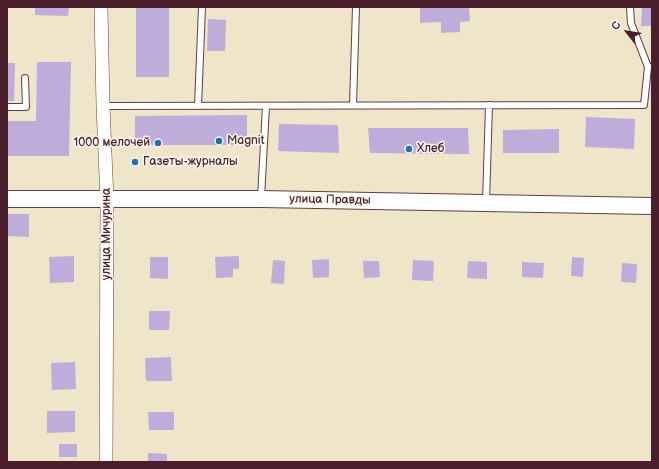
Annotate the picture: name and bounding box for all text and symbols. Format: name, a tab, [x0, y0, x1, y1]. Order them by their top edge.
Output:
north arrow	[607, 12, 647, 52]
text: С	[609, 19, 624, 32]
place label: Magnit	[227, 134, 264, 148]
place label: 1000 мелочей	[74, 136, 150, 150]
marker: Magnit	[214, 136, 224, 146]
marker: 1000 мелочей	[153, 138, 163, 148]
place label: Хлеб	[417, 142, 444, 156]
marker: Хлеб	[404, 144, 414, 154]
place label: Газеты-журналы	[143, 155, 238, 169]
marker: Газеты-журналы	[130, 157, 140, 167]
street label: улица Мичурина	[100, 188, 114, 280]
street label: улица Правды	[289, 192, 371, 208]

